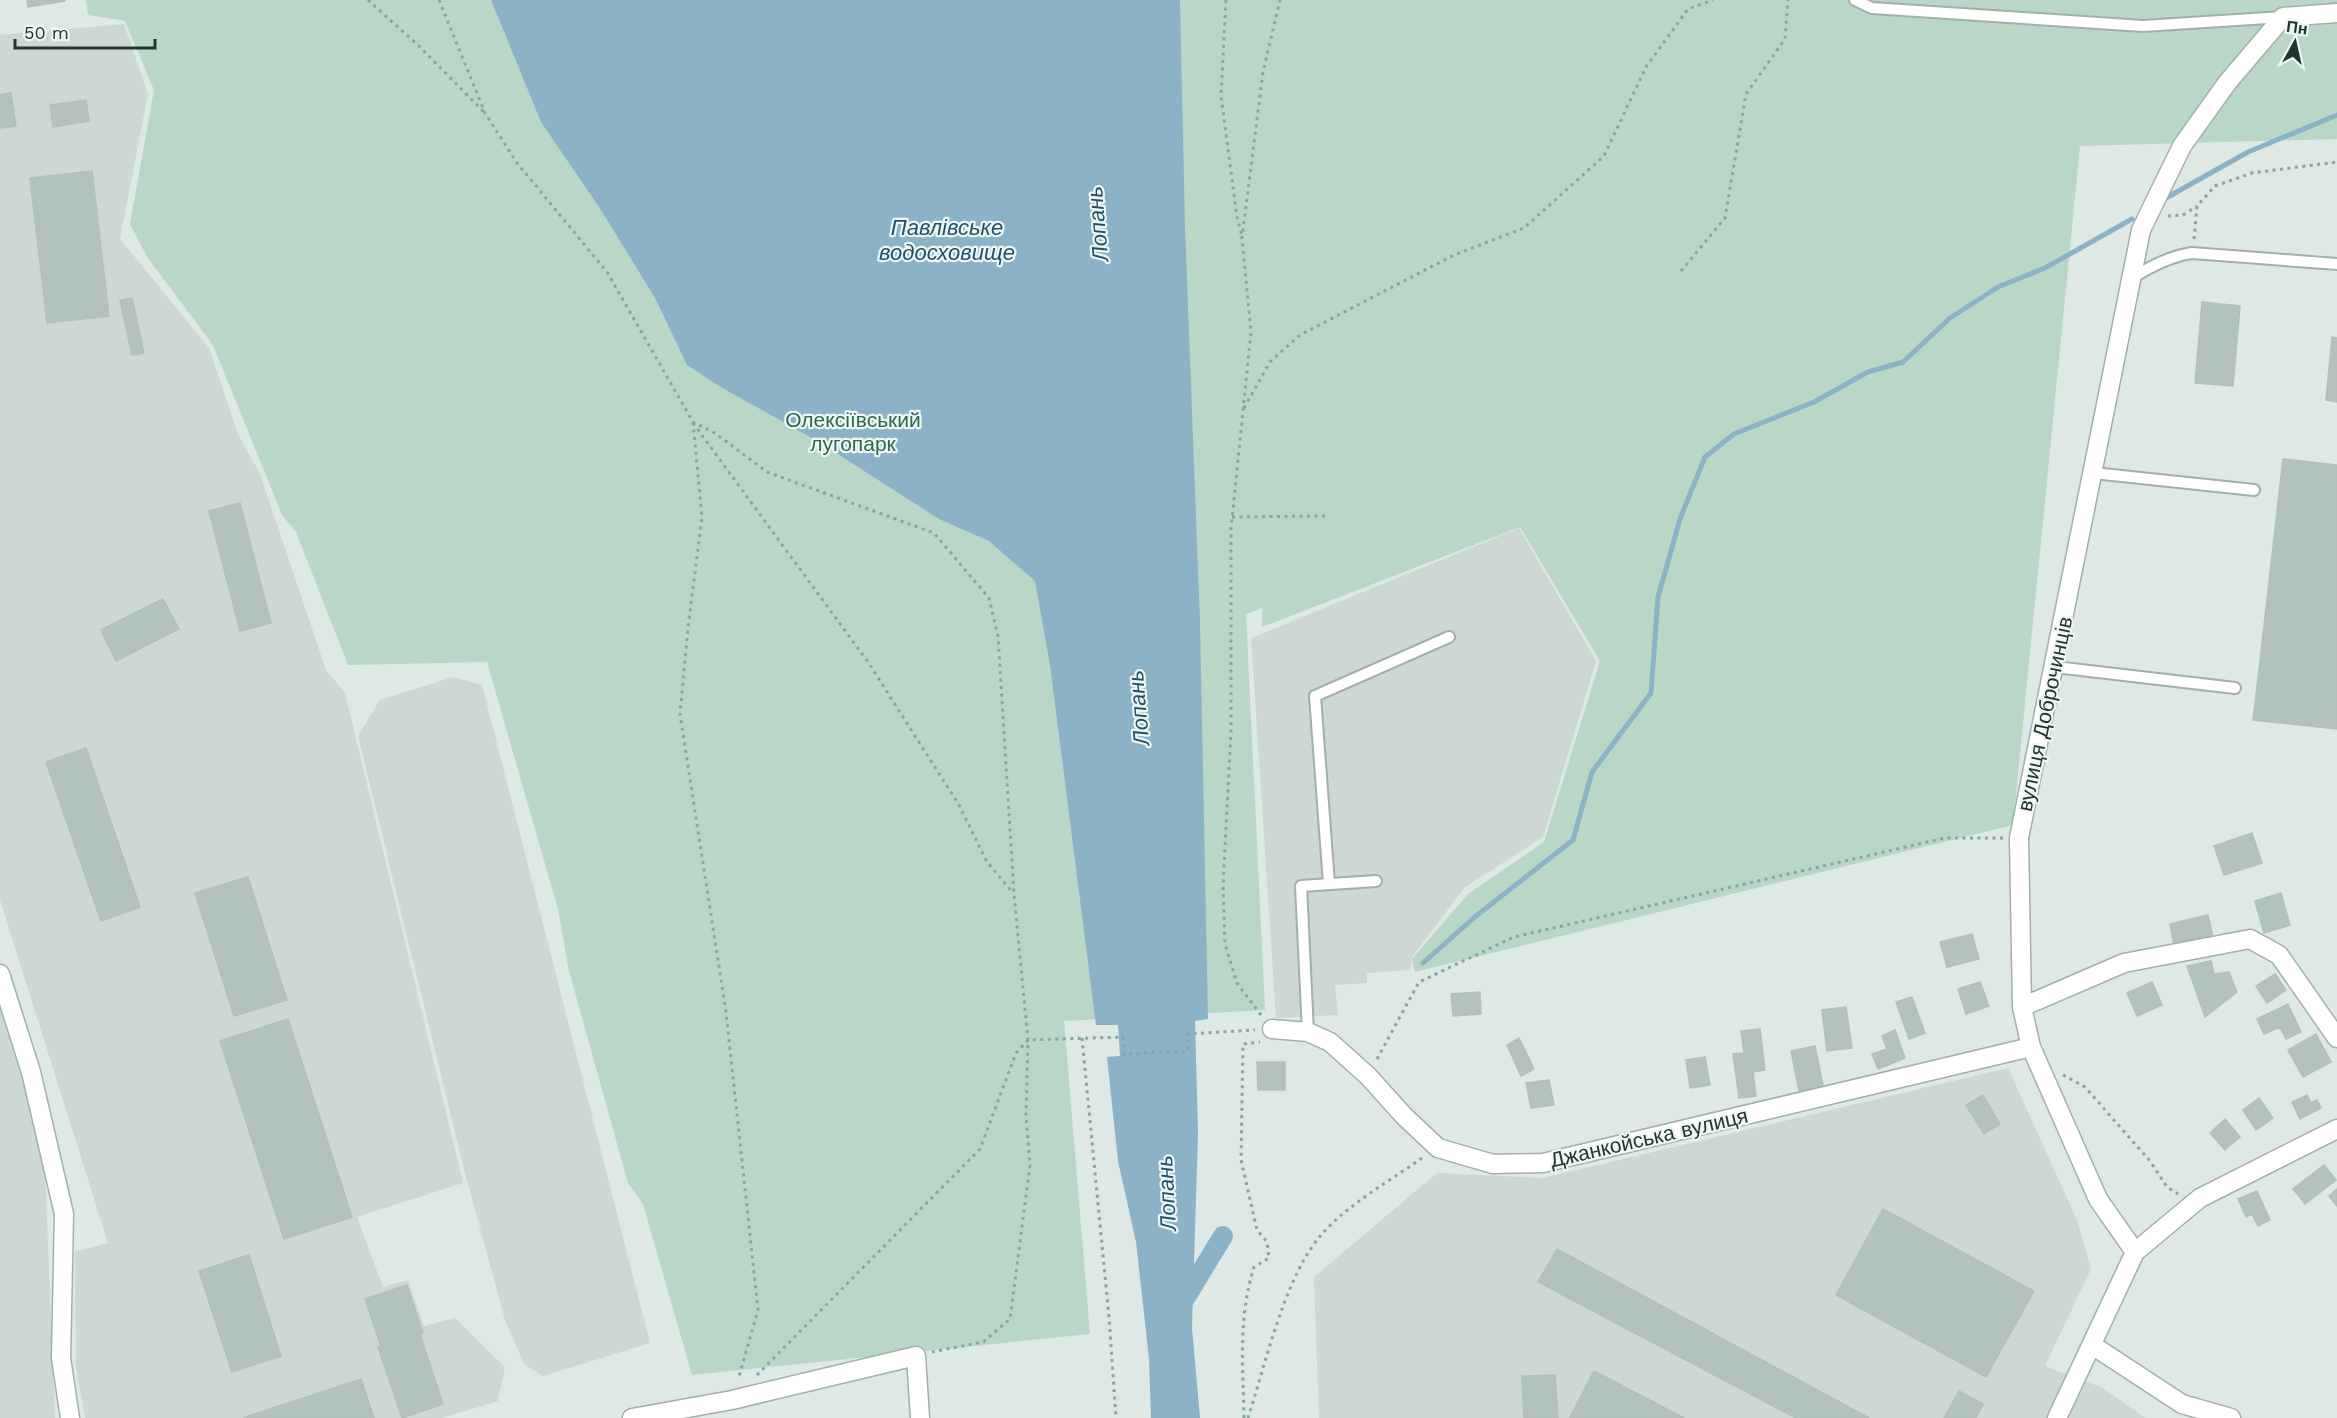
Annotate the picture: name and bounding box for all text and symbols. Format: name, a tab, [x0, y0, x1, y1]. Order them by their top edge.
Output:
scale bar	[15, 12, 154, 50]
north arrow	[2265, 12, 2325, 72]
text: Пн	[2285, 17, 2309, 39]
text: 50 m	[24, 22, 69, 43]
water label: Лопань	[1082, 185, 1113, 265]
water label: Павлівське водосховище	[879, 215, 1015, 265]
park label: Олексіївський лугопарк	[785, 407, 921, 456]
street label: вулиця Доброчинців	[2012, 614, 2077, 814]
water label: Лопань	[1123, 669, 1154, 749]
street label: Джанкойська вулиця	[1547, 1103, 1750, 1172]
water label: Лопань	[1152, 1155, 1181, 1233]

